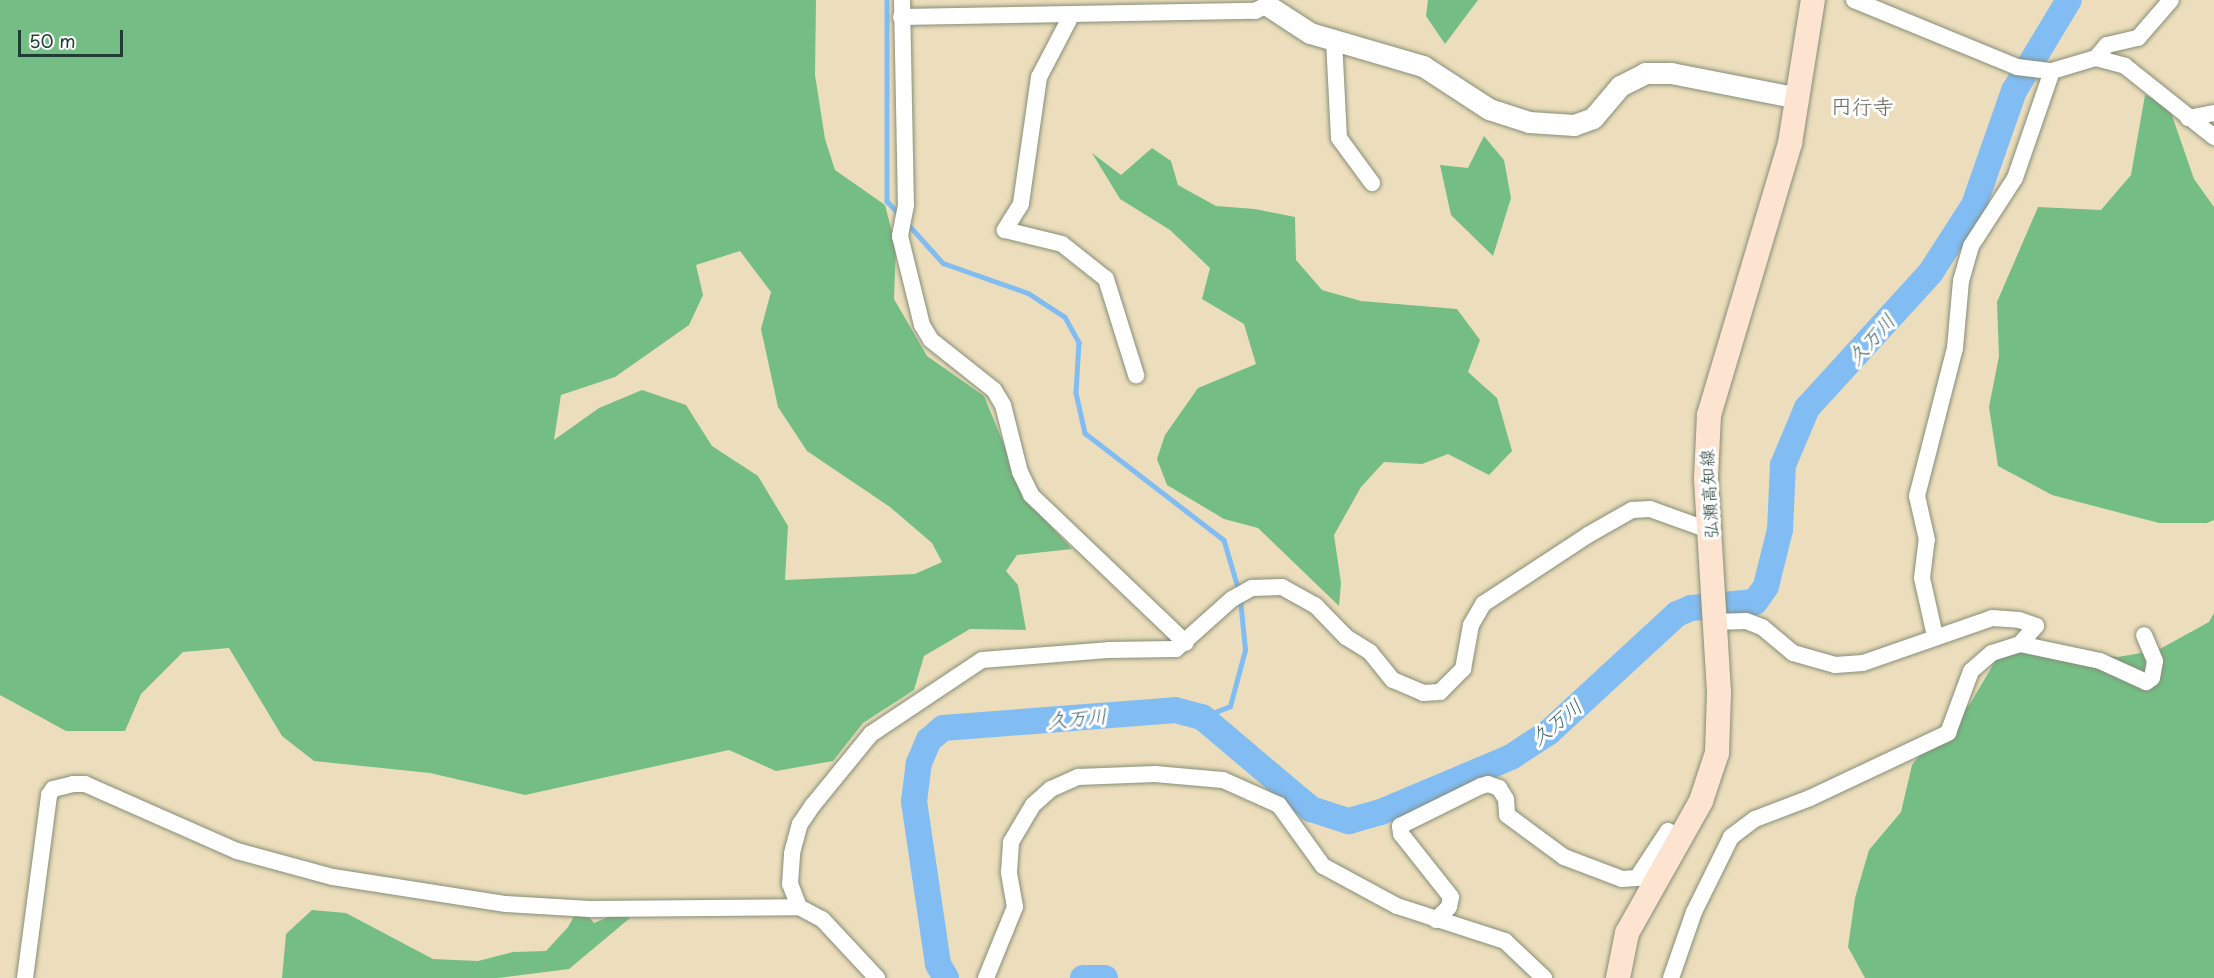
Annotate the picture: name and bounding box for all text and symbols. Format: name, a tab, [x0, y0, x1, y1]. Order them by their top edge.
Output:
scale bar	[21, 18, 126, 56]
text: 50 m	[29, 27, 76, 54]
district label: 円行寺	[1831, 92, 1893, 118]
water label: 久万川	[1842, 309, 1900, 369]
street label: 弘瀬高知線	[1696, 448, 1722, 540]
water label: 久万川	[1525, 694, 1587, 750]
water label: 久万川	[1046, 703, 1108, 733]

